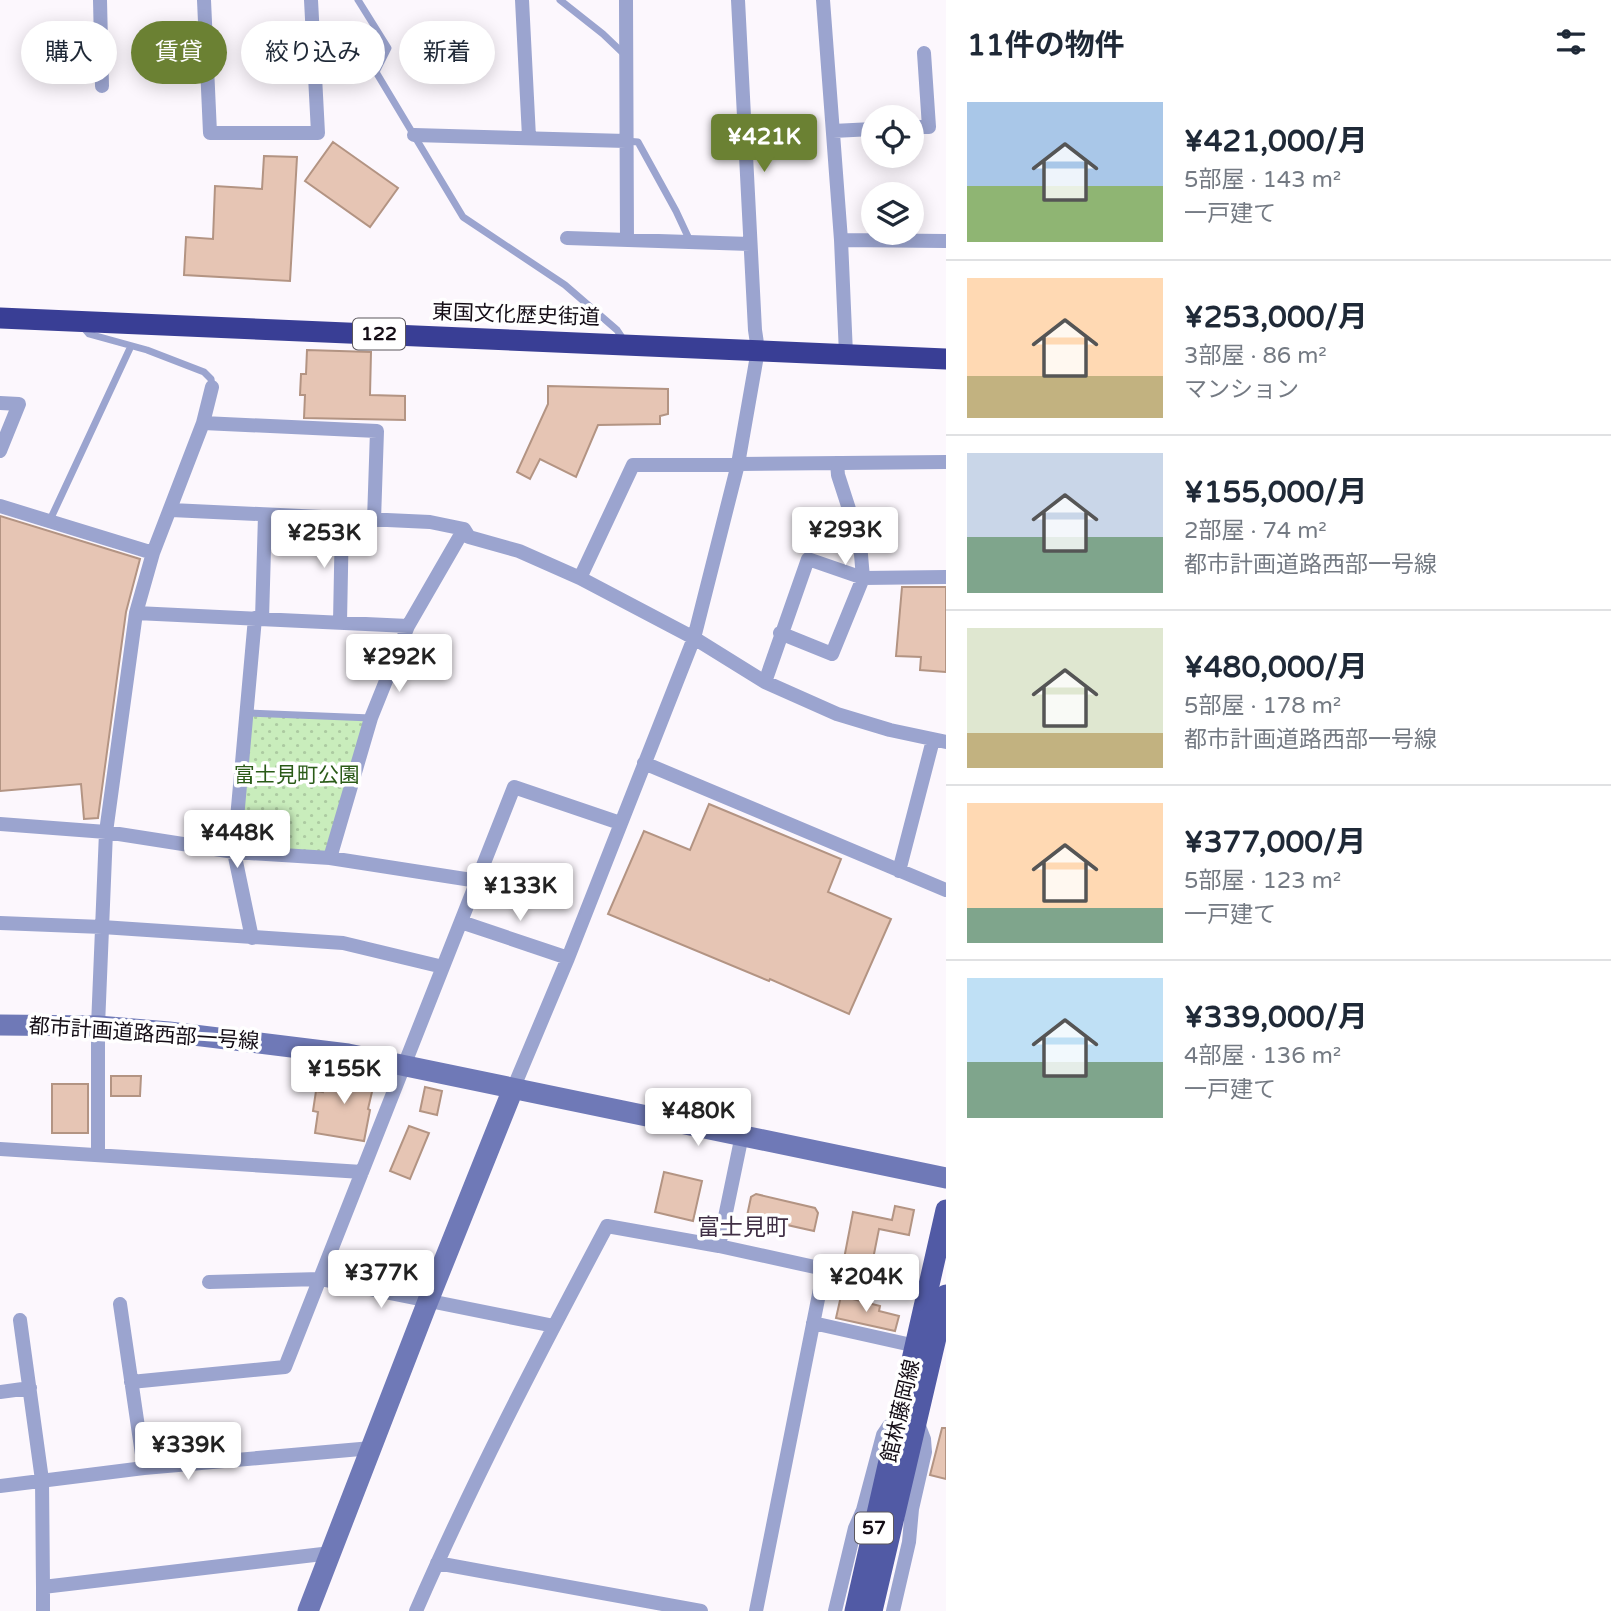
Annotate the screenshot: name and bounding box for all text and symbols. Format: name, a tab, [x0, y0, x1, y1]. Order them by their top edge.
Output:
chip: 購入	[21, 21, 117, 84]
chip: 賃貸	[131, 21, 227, 84]
chip: 絞り込み	[241, 21, 385, 84]
chip: 新着	[399, 21, 495, 84]
icon: filters	[1552, 23, 1590, 61]
text: 11件の物件	[967, 27, 1125, 64]
map controls	[861, 105, 924, 245]
button: locate	[861, 105, 924, 168]
pin: ¥421K	[715, 114, 813, 174]
text: ¥421K	[727, 123, 801, 151]
text: ¥421,000/月	[1184, 123, 1368, 160]
icon: home	[1023, 130, 1107, 214]
text: 5部屋 · 143 m²	[1184, 166, 1341, 194]
button: layers	[861, 182, 924, 245]
text: 一戸建て	[1184, 200, 1276, 228]
text: ¥253,000/月	[1184, 299, 1368, 336]
street label: 東国文化歴史街道	[432, 300, 600, 330]
icon: home	[1023, 306, 1107, 390]
road number: 122	[353, 318, 405, 350]
text: 3部屋 · 86 m²	[1184, 342, 1327, 370]
text: マンション	[1184, 376, 1299, 404]
text: ¥155,000/月	[1184, 474, 1368, 511]
icon: home	[1023, 481, 1107, 565]
pin: ¥293K	[796, 508, 894, 567]
pin: ¥253K	[275, 510, 373, 570]
text: ¥293K	[808, 516, 882, 544]
text: 2部屋 · 74 m²	[1184, 517, 1327, 545]
text: ¥253K	[287, 519, 361, 547]
text: 都市計画道路西部一号線	[1184, 551, 1437, 579]
pin: ¥292K	[350, 634, 448, 694]
text: ¥292K	[362, 643, 436, 671]
text: ¥480,000/月	[1184, 649, 1368, 686]
icon: home	[1023, 656, 1107, 740]
text: 5部屋 · 178 m²	[1184, 692, 1341, 720]
text: 都市計画道路西部一号線	[1184, 726, 1437, 754]
park label: 富士見町公園	[234, 763, 360, 788]
pin: ¥448K	[188, 810, 286, 870]
text: ¥448K	[200, 819, 274, 847]
text: ¥377,000/月	[1184, 824, 1366, 861]
icon: home	[1023, 831, 1107, 915]
pin: ¥133K	[471, 864, 569, 923]
text: 5部屋 · 123 m²	[1184, 867, 1341, 895]
text: ¥133K	[483, 872, 557, 900]
text: 一戸建て	[1184, 901, 1276, 929]
text: ¥339,000/月	[1184, 999, 1368, 1036]
icon: home	[1023, 1006, 1107, 1090]
street label: 都市計画道路西部一号線	[28, 1013, 260, 1055]
text: 4部屋 · 136 m²	[1184, 1042, 1341, 1070]
pin: ¥155K	[295, 1046, 393, 1106]
text: ¥155K	[307, 1055, 381, 1083]
text: 一戸建て	[1184, 1076, 1276, 1104]
pin: ¥480K	[649, 1088, 747, 1148]
text: ¥480K	[661, 1097, 735, 1125]
district label: 富士見町	[697, 1214, 789, 1242]
pin: ¥377K	[332, 1250, 430, 1310]
pin: ¥204K	[817, 1254, 915, 1314]
text: ¥377K	[344, 1259, 418, 1287]
text: ¥204K	[829, 1263, 903, 1291]
street label: 館林藤岡線	[877, 1357, 925, 1465]
pin: ¥339K	[139, 1422, 237, 1482]
text: ¥339K	[151, 1431, 225, 1459]
road number: 57	[855, 1512, 893, 1544]

